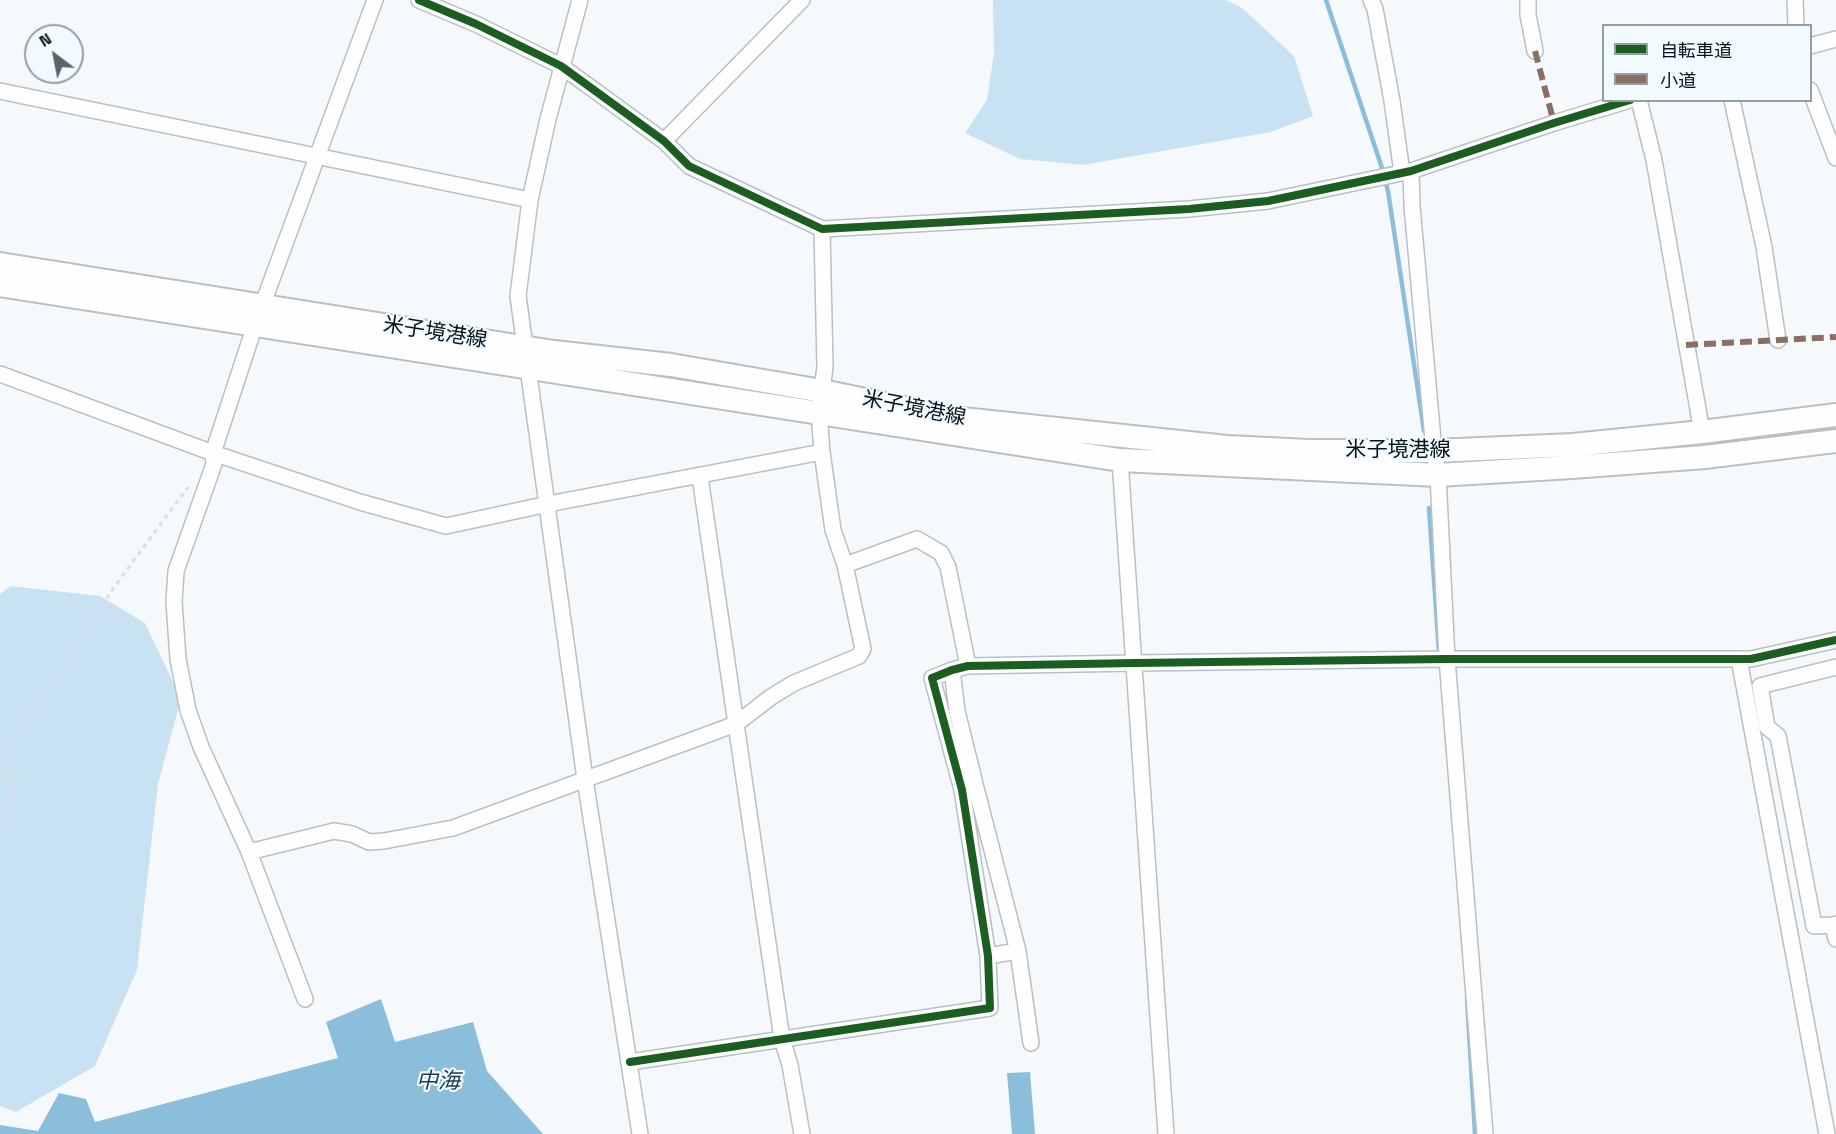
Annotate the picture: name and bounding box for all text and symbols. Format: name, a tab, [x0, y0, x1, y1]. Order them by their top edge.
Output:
north arrow	[24, 24, 84, 84]
legend	[1602, 24, 1812, 102]
text: N	[35, 28, 55, 52]
text: 自転車道	[1660, 39, 1732, 62]
text: 小道	[1660, 69, 1696, 92]
street label: 米子境港線	[381, 312, 489, 354]
street label: 米子境港線	[860, 387, 968, 431]
street label: 米子境港線	[1346, 437, 1450, 463]
water label: 中海	[416, 1069, 460, 1095]

